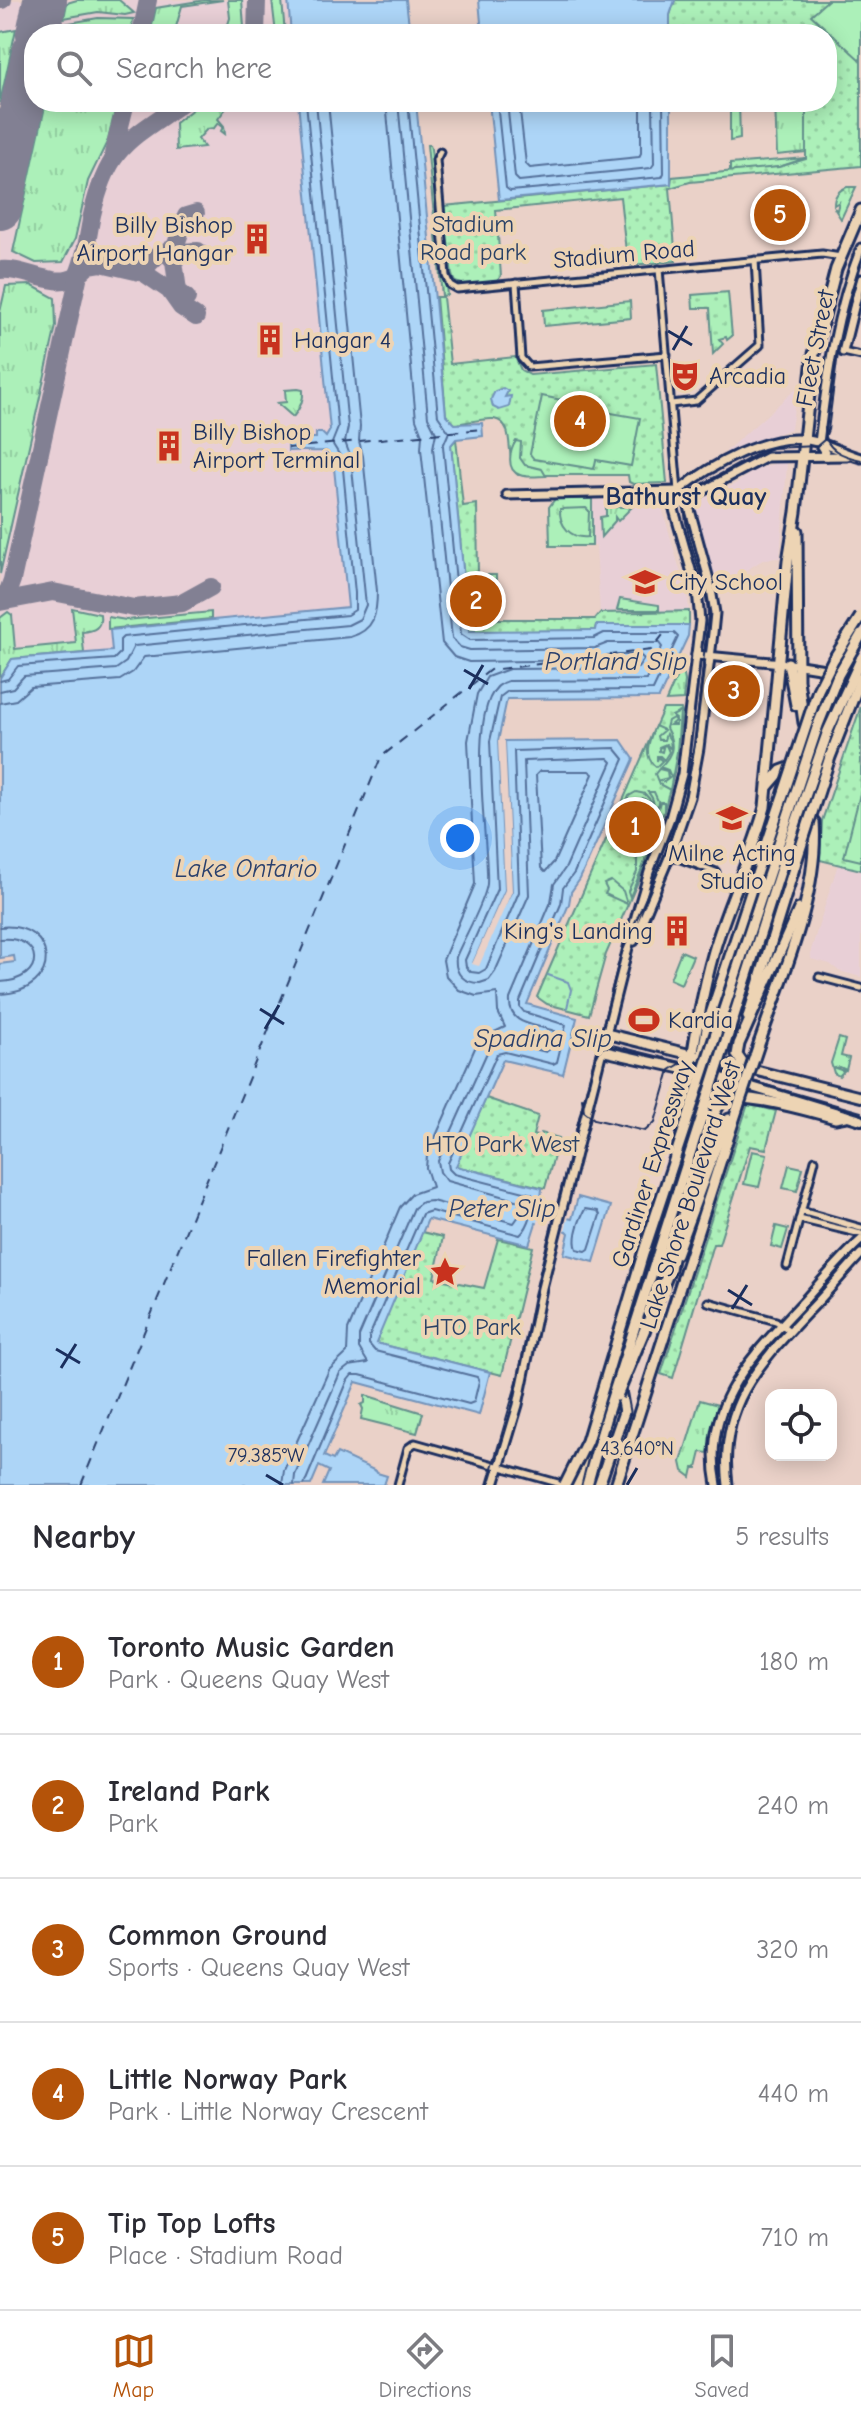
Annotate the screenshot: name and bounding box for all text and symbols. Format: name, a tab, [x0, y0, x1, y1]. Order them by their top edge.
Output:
search box	[24, 24, 837, 112]
icon: search	[52, 46, 96, 90]
text: Search here	[116, 51, 272, 86]
pin: 5	[754, 185, 806, 245]
park label: Stadium Road park	[420, 210, 526, 266]
place label: Billy Bishop Airport Hangar	[77, 211, 233, 267]
building icon: Billy Bishop Airport Hangar	[240, 222, 274, 256]
street label: Stadium Road	[552, 234, 696, 274]
street label: Fleet Street	[790, 286, 840, 409]
building icon: Hangar 4	[253, 323, 287, 357]
place label: Hangar 4	[294, 326, 391, 354]
theatre icon: Arcadia	[668, 359, 702, 393]
place label: Arcadia	[709, 362, 786, 390]
pin: 4	[554, 391, 606, 451]
place label: Billy Bishop Airport Terminal	[193, 418, 360, 474]
building icon: Billy Bishop Airport Terminal	[152, 429, 186, 463]
district label: Bathurst Quay	[606, 482, 766, 512]
school or university icon: City School	[628, 565, 662, 599]
place label: City School	[669, 568, 783, 596]
pin: 2	[450, 571, 502, 631]
water label: Portland Slip	[545, 647, 687, 677]
pin: 3	[708, 661, 760, 721]
pin: 1	[609, 797, 661, 857]
school or university icon: Milne Acting Studio	[715, 801, 749, 835]
your location	[440, 818, 480, 858]
place label: Milne Acting Studio	[668, 839, 796, 895]
water label: Lake Ontario	[175, 854, 317, 884]
building icon: King's Landing	[660, 914, 694, 948]
place label: King's Landing	[504, 917, 653, 945]
sports icon: Kardia	[627, 1003, 661, 1037]
place label: Kardia	[668, 1006, 733, 1034]
water label: Spadina Slip	[474, 1024, 612, 1054]
street label: Gardiner Expressway	[605, 1057, 699, 1271]
street label: Lake Shore Boulevard West	[633, 1057, 747, 1332]
park label: HTO Park West	[425, 1130, 580, 1158]
water label: Peter Slip	[448, 1194, 556, 1224]
place label: Fallen Firefighter Memorial	[246, 1244, 421, 1300]
place icon: Fallen Firefighter Memorial	[428, 1255, 462, 1289]
park label: HTO Park	[423, 1313, 521, 1341]
map controls	[765, 1389, 837, 1461]
button: locate	[765, 1389, 837, 1461]
text: 43.640°N	[600, 1437, 674, 1460]
text: 79.385°W	[228, 1444, 305, 1467]
text: Nearby	[32, 1517, 135, 1557]
text: 5 results	[735, 1522, 829, 1552]
text: Toronto Music Garden	[108, 1630, 394, 1665]
text: 1	[53, 1647, 63, 1677]
text: 180 m	[759, 1647, 829, 1677]
text: Park · Queens Quay West	[108, 1665, 389, 1695]
text: Ireland Park	[108, 1774, 270, 1809]
text: 2	[52, 1791, 64, 1821]
text: 240 m	[757, 1791, 829, 1821]
text: Park	[108, 1809, 158, 1839]
text: Common Ground	[108, 1918, 328, 1953]
text: 3	[52, 1935, 64, 1965]
text: 320 m	[756, 1935, 829, 1965]
text: Sports · Queens Quay West	[108, 1953, 410, 1983]
text: Little Norway Park	[108, 2062, 347, 2097]
text: 4	[52, 2079, 64, 2109]
text: 440 m	[758, 2079, 829, 2109]
text: Park · Little Norway Crescent	[108, 2097, 428, 2127]
text: Tip Top Lofts	[108, 2206, 275, 2241]
text: 5	[51, 2223, 65, 2253]
text: 710 m	[760, 2223, 829, 2253]
text: Place · Stadium Road	[108, 2241, 343, 2271]
tab: Map	[112, 2329, 156, 2403]
tab: Directions	[379, 2329, 472, 2403]
tab: Saved	[695, 2329, 749, 2403]

